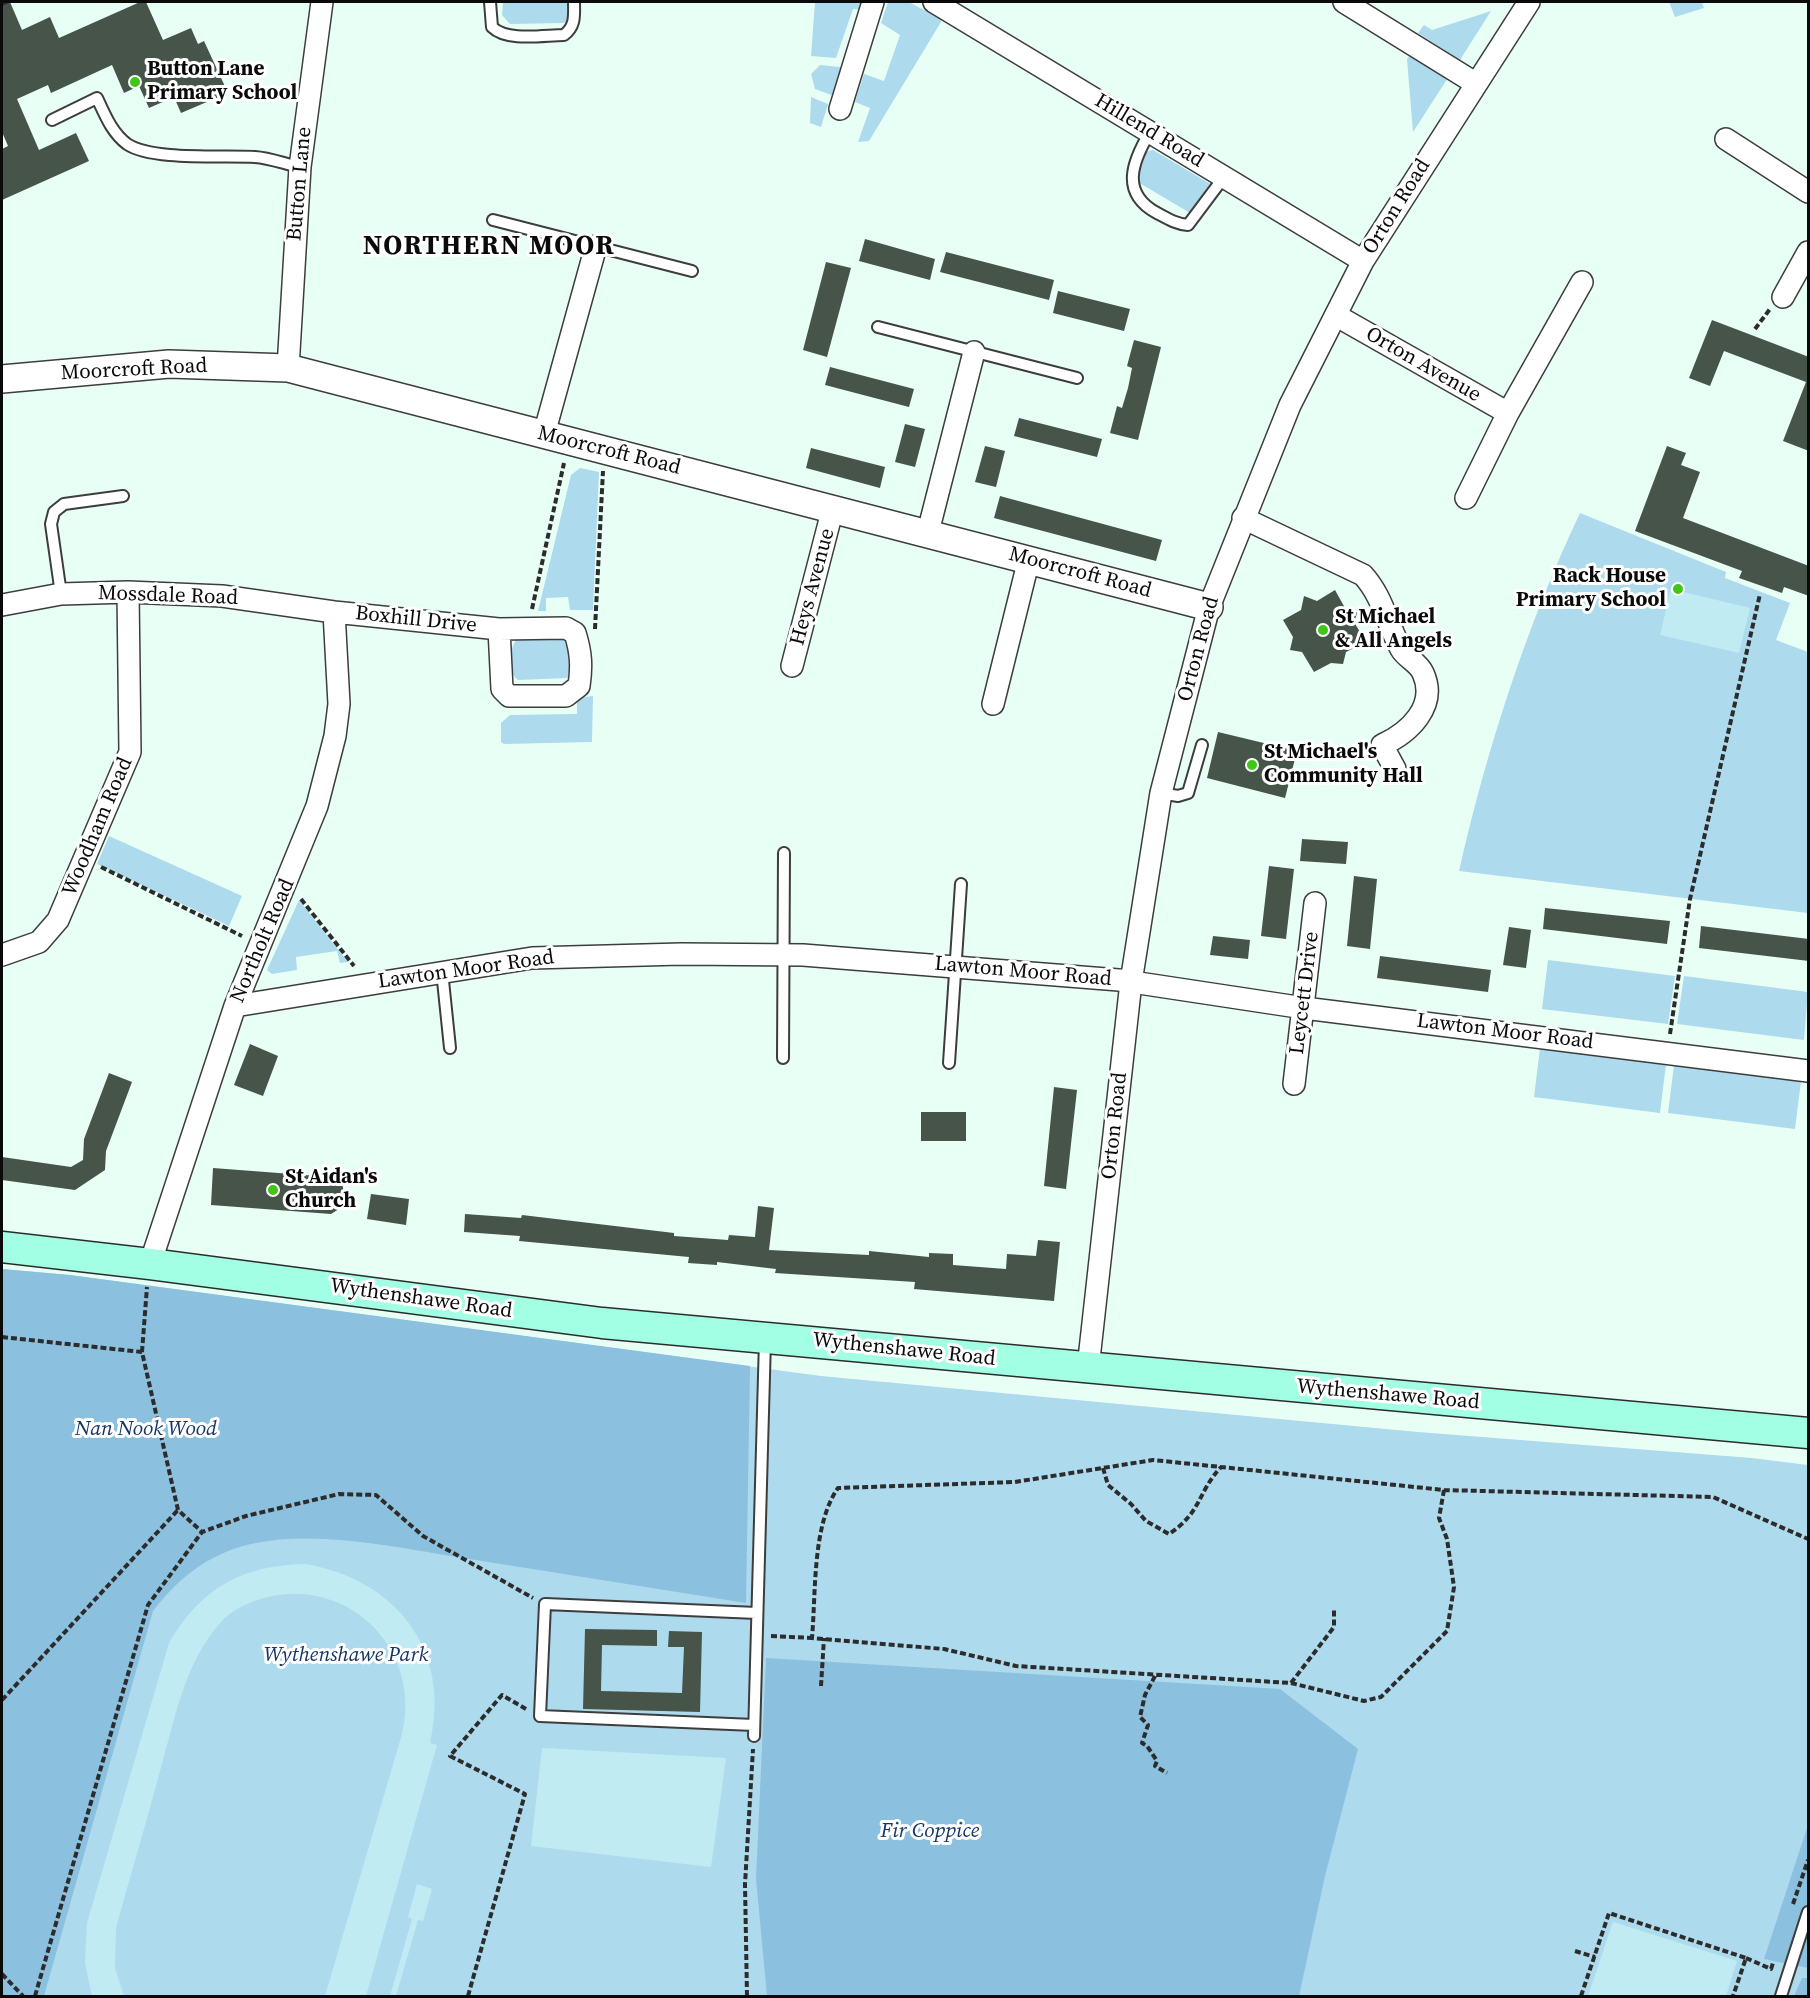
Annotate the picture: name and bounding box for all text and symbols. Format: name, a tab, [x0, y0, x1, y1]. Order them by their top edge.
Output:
place label: Button Lane Primary School	[147, 57, 297, 107]
marker: Button Lane Primary School	[128, 75, 142, 89]
street label: Hillend Road	[1090, 88, 1208, 174]
street label: Button Lane	[282, 126, 318, 242]
street label: Orton Road	[1358, 155, 1436, 259]
district label: NORTHERN MOOR	[363, 231, 615, 263]
street label: Orton Avenue	[1361, 322, 1485, 408]
street label: Moorcroft Road	[60, 354, 208, 386]
street label: Moorcroft Road	[535, 421, 683, 481]
street label: Heys Avenue	[785, 526, 841, 648]
street label: Moorcroft Road	[1006, 542, 1154, 604]
place label: Rack House Primary School	[1516, 564, 1666, 614]
street label: Mossdale Road	[98, 581, 238, 611]
marker: Rack House Primary School	[1671, 582, 1685, 596]
street label: Orton Road	[1173, 594, 1225, 704]
street label: Boxhill Drive	[354, 601, 478, 639]
place label: St Michael & All Angels	[1335, 605, 1452, 655]
marker: St Michael & All Angels	[1316, 623, 1330, 637]
place label: St Michael's Community Hall	[1264, 740, 1423, 790]
street label: Woodham Road	[57, 754, 139, 900]
marker: St Michael's Community Hall	[1245, 758, 1259, 772]
street label: Northolt Road	[226, 875, 300, 1007]
street label: Leycett Drive	[1285, 930, 1325, 1056]
street label: Lawton Moor Road	[376, 945, 556, 995]
street label: Lawton Moor Road	[933, 952, 1113, 992]
street label: Lawton Moor Road	[1415, 1009, 1595, 1055]
street label: Orton Road	[1097, 1071, 1133, 1181]
place label: St Aidan's Church	[285, 1165, 378, 1215]
marker: St Aidan's Church	[266, 1183, 280, 1197]
street label: Wythenshawe Road	[328, 1274, 514, 1324]
street label: Wythenshawe Road	[811, 1328, 997, 1372]
street label: Wythenshawe Road	[1295, 1374, 1481, 1416]
park label: Nan Nook Wood	[75, 1417, 217, 1443]
park label: Wythenshawe Park	[264, 1643, 428, 1669]
park label: Fir Coppice	[881, 1819, 979, 1845]

